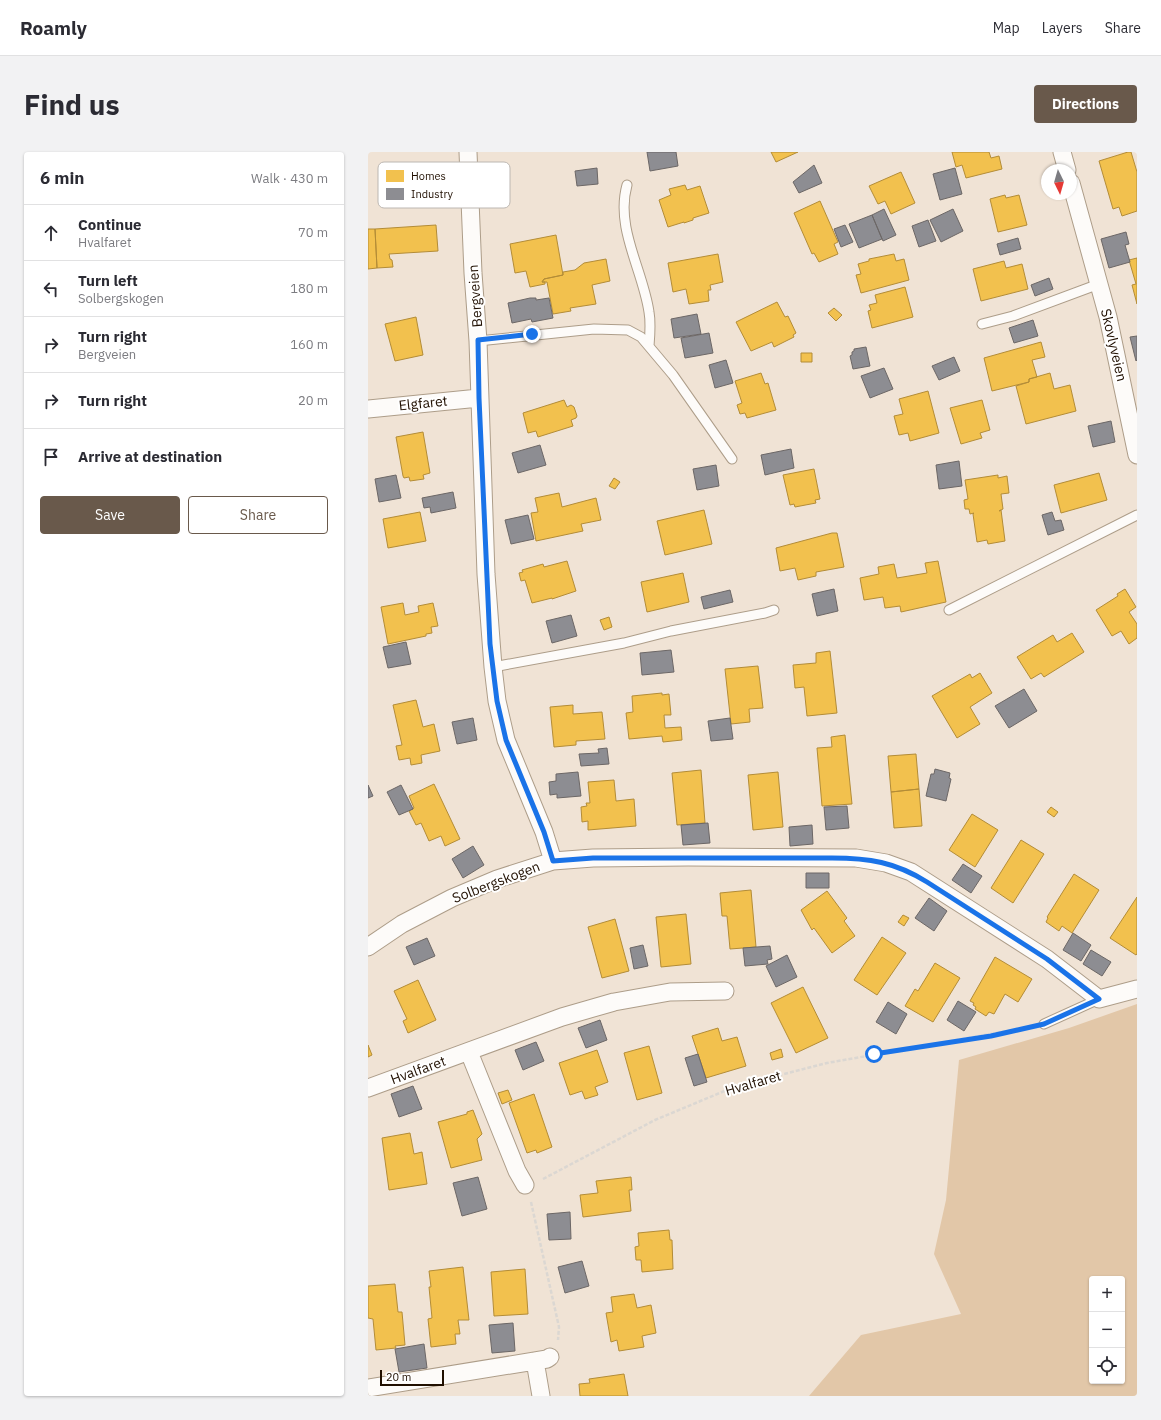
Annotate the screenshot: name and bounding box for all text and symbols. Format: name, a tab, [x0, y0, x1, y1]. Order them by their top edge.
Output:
text: Roamly	[20, 16, 87, 40]
text: Map	[993, 19, 1020, 37]
text: Layers	[1042, 19, 1083, 37]
text: Share	[1105, 19, 1141, 37]
button: Directions	[1034, 85, 1137, 123]
text: Find us	[24, 86, 120, 123]
legend	[378, 162, 510, 208]
north arrow	[1041, 164, 1077, 200]
text: 6 min	[40, 167, 84, 189]
text: Homes	[411, 169, 446, 183]
text: Walk · 430 m	[251, 170, 328, 187]
text: Industry	[411, 187, 454, 201]
text: Continue	[78, 215, 142, 234]
icon: ahead	[40, 222, 62, 244]
text: 70 m	[298, 224, 328, 241]
text: Hvalfaret	[78, 234, 132, 251]
street label: Bergveien	[464, 264, 486, 328]
text: Turn left	[78, 271, 138, 290]
icon: left	[40, 278, 62, 300]
text: 180 m	[290, 280, 328, 297]
text: Solbergskogen	[78, 290, 164, 307]
street label: Skovlyveien	[1097, 307, 1131, 383]
route end	[523, 325, 541, 343]
text: Turn right	[78, 327, 147, 346]
icon: right	[40, 334, 62, 356]
text: 160 m	[290, 336, 328, 353]
text: Bergveien	[78, 346, 136, 363]
icon: right	[40, 390, 62, 412]
text: Turn right	[78, 391, 147, 410]
street label: Elgfaret	[398, 391, 448, 415]
text: 20 m	[298, 392, 328, 409]
icon: arrive	[40, 446, 62, 468]
text: Arrive at destination	[78, 447, 222, 466]
button: Save	[40, 496, 180, 534]
button: Share	[188, 496, 328, 534]
street label: Solbergskogen	[450, 857, 542, 907]
route start	[865, 1045, 883, 1063]
street label: Hvalfaret	[388, 1052, 448, 1088]
street label: Hvalfaret	[723, 1066, 783, 1100]
map controls	[1089, 1276, 1125, 1384]
button: +	[1089, 1276, 1125, 1312]
button: −	[1089, 1312, 1125, 1348]
button: locate	[1089, 1348, 1125, 1384]
scale bar	[380, 1368, 444, 1387]
text: 20 m	[386, 1370, 411, 1384]

